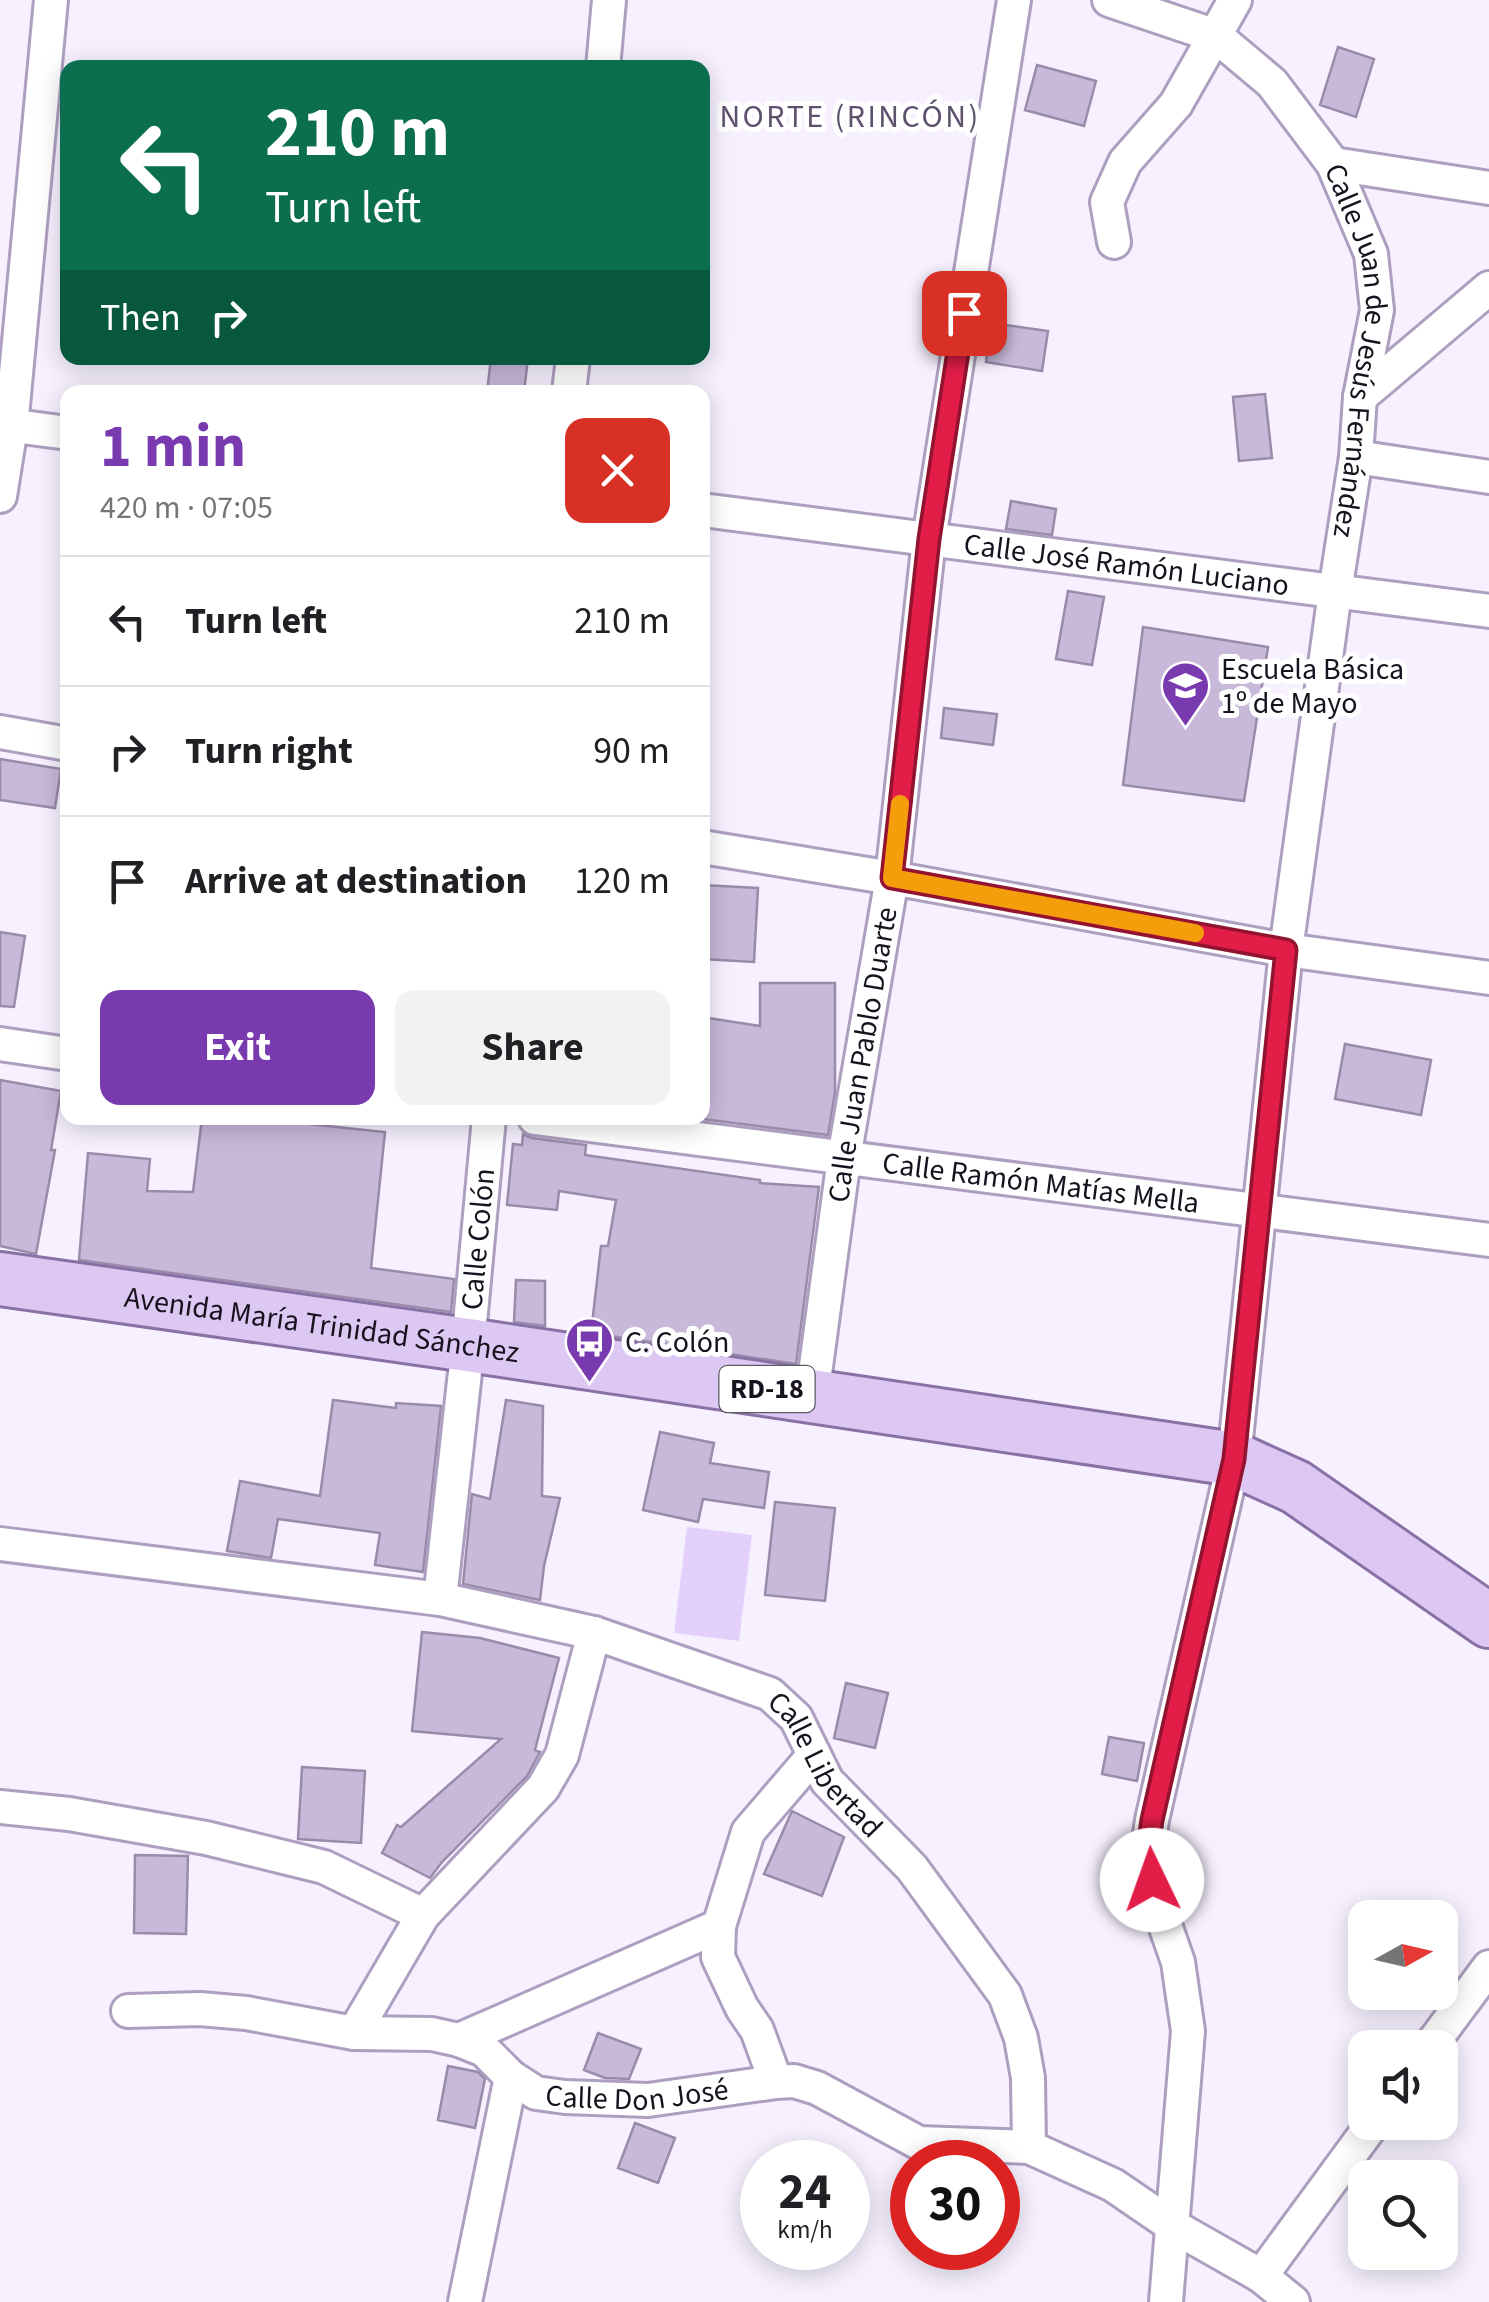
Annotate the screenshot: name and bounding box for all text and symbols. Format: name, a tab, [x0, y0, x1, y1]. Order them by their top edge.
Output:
text: 210 m	[265, 83, 450, 183]
district label: NORTE (RINCÓN)	[719, 94, 981, 140]
icon: left	[100, 100, 230, 230]
street label: Calle Juan de Jesús Fernández	[1314, 157, 1398, 541]
text: Turn left	[265, 176, 421, 240]
pin	[922, 271, 1007, 356]
icon: arrive	[937, 286, 992, 341]
icon: right	[201, 290, 256, 345]
text: Then	[100, 291, 181, 345]
text: 1 min	[100, 405, 246, 490]
button: close	[565, 418, 670, 523]
text: 420 m · 07:05	[100, 485, 273, 531]
street label: Calle José Ramón Luciano	[961, 522, 1292, 607]
icon: left	[100, 594, 155, 649]
text: Turn left	[185, 594, 327, 648]
text: 210 m	[574, 594, 670, 648]
place label: Escuela Básica 1º de Mayo	[1221, 648, 1404, 725]
school or university icon: Escuela Básica 1º de Mayo	[1160, 660, 1212, 728]
icon: right	[100, 724, 155, 779]
text: Turn right	[185, 724, 353, 778]
text: 90 m	[593, 724, 670, 778]
icon: arrive	[100, 854, 155, 909]
text: Arrive at destination	[185, 854, 527, 908]
text: 120 m	[574, 854, 670, 908]
street label: Calle Juan Pablo Duarte	[817, 904, 908, 1205]
button: Exit	[100, 990, 375, 1105]
button: Share	[395, 990, 670, 1105]
street label: Calle Ramón Matías Mella	[880, 1141, 1202, 1224]
street label: Calle Colón	[450, 1166, 506, 1312]
street label: Avenida María Trinidad Sánchez	[122, 1275, 522, 1374]
bus stop icon: C. Colón	[564, 1316, 616, 1384]
place label: C. Colón	[625, 1321, 729, 1364]
road number: RD-18	[720, 1366, 814, 1412]
street label: Calle Libertad	[758, 1681, 893, 1847]
position arrow	[1100, 1828, 1204, 1932]
north arrow	[1348, 1900, 1458, 2010]
map controls	[1348, 1900, 1458, 2270]
button: sound	[1348, 2030, 1458, 2140]
street label: Calle Don José	[543, 2067, 731, 2122]
speed limit sign: 30	[890, 2140, 1020, 2270]
text: 24	[779, 2157, 831, 2228]
button: search	[1348, 2160, 1458, 2270]
text: km/h	[777, 2212, 833, 2248]

